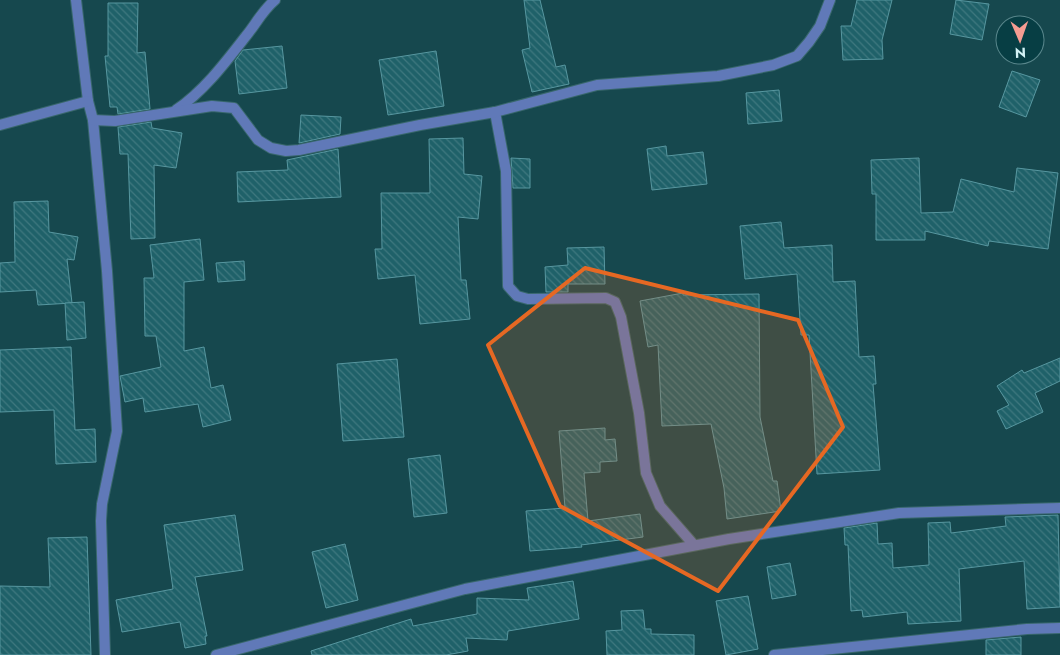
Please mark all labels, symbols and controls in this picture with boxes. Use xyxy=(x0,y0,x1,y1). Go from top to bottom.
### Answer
north arrow xyxy=(995,15,1045,65)
text: N xyxy=(1015,43,1026,63)

